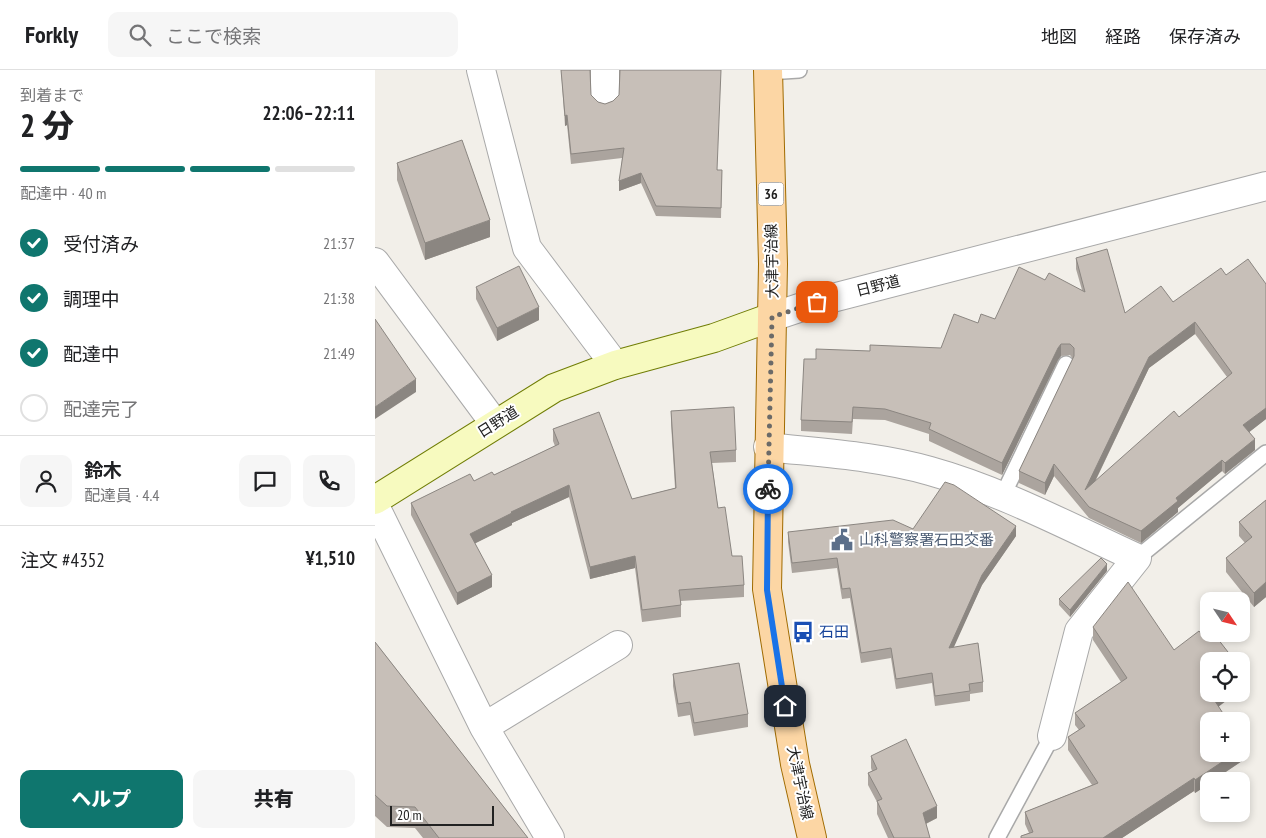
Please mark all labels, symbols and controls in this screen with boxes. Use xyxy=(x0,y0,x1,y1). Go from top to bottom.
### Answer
search box xyxy=(108,12,458,57)
text: Forkly xyxy=(25,19,78,50)
icon: search xyxy=(126,21,154,49)
text: ここで検索 xyxy=(166,24,261,48)
text: 地図 xyxy=(1041,25,1077,48)
text: 経路 xyxy=(1105,25,1141,48)
text: 保存済み xyxy=(1169,25,1241,48)
text: 到着まで xyxy=(20,85,84,105)
text: 22:06–22:11 xyxy=(262,101,355,125)
text: 2 分 xyxy=(20,104,74,146)
road number: 36 xyxy=(759,182,783,206)
text: 配達中 · 40 m xyxy=(20,183,106,203)
street label: 大津宇治線 xyxy=(761,223,782,299)
icon: check xyxy=(20,229,48,257)
text: 受付済み xyxy=(63,232,139,256)
text: 21:37 xyxy=(323,233,355,253)
street label: 日野道 xyxy=(854,271,902,300)
pin xyxy=(796,281,838,323)
icon: check xyxy=(20,284,48,312)
text: 調理中 xyxy=(63,287,120,311)
text: 21:38 xyxy=(323,288,355,308)
icon: bag xyxy=(803,288,831,316)
icon: check xyxy=(20,339,48,367)
text: 配達中 xyxy=(63,342,120,366)
text: 21:49 xyxy=(323,343,355,363)
text: 配達完了 xyxy=(63,397,139,421)
street label: 日野道 xyxy=(474,402,522,442)
button: person xyxy=(20,455,72,507)
button: chat xyxy=(239,455,291,507)
button: phone xyxy=(303,455,355,507)
text: 鈴木 xyxy=(84,458,122,482)
courier xyxy=(743,464,793,514)
icon: bike xyxy=(754,475,782,503)
text: 配達員 · 4.4 xyxy=(84,485,159,505)
public building icon: 山科警察署石田交番 xyxy=(829,527,855,553)
place label: 山科警察署石田交番 xyxy=(859,530,994,549)
text: ¥1,510 xyxy=(305,546,355,570)
text: 注文 #4352 xyxy=(20,548,105,572)
north arrow xyxy=(1200,592,1250,642)
map controls xyxy=(1200,592,1250,822)
bus stop icon: 石田 xyxy=(790,619,816,645)
place label: 石田 xyxy=(819,622,849,641)
button: locate xyxy=(1200,652,1250,702)
pin xyxy=(764,685,806,727)
icon: home xyxy=(771,692,799,720)
button: + xyxy=(1200,712,1250,762)
street label: 大津宇治線 xyxy=(783,744,818,822)
button: ヘルプ xyxy=(20,770,183,828)
button: 共有 xyxy=(193,770,355,828)
button: − xyxy=(1200,772,1250,822)
scale bar xyxy=(390,803,494,826)
text: 20 m xyxy=(397,806,422,824)

